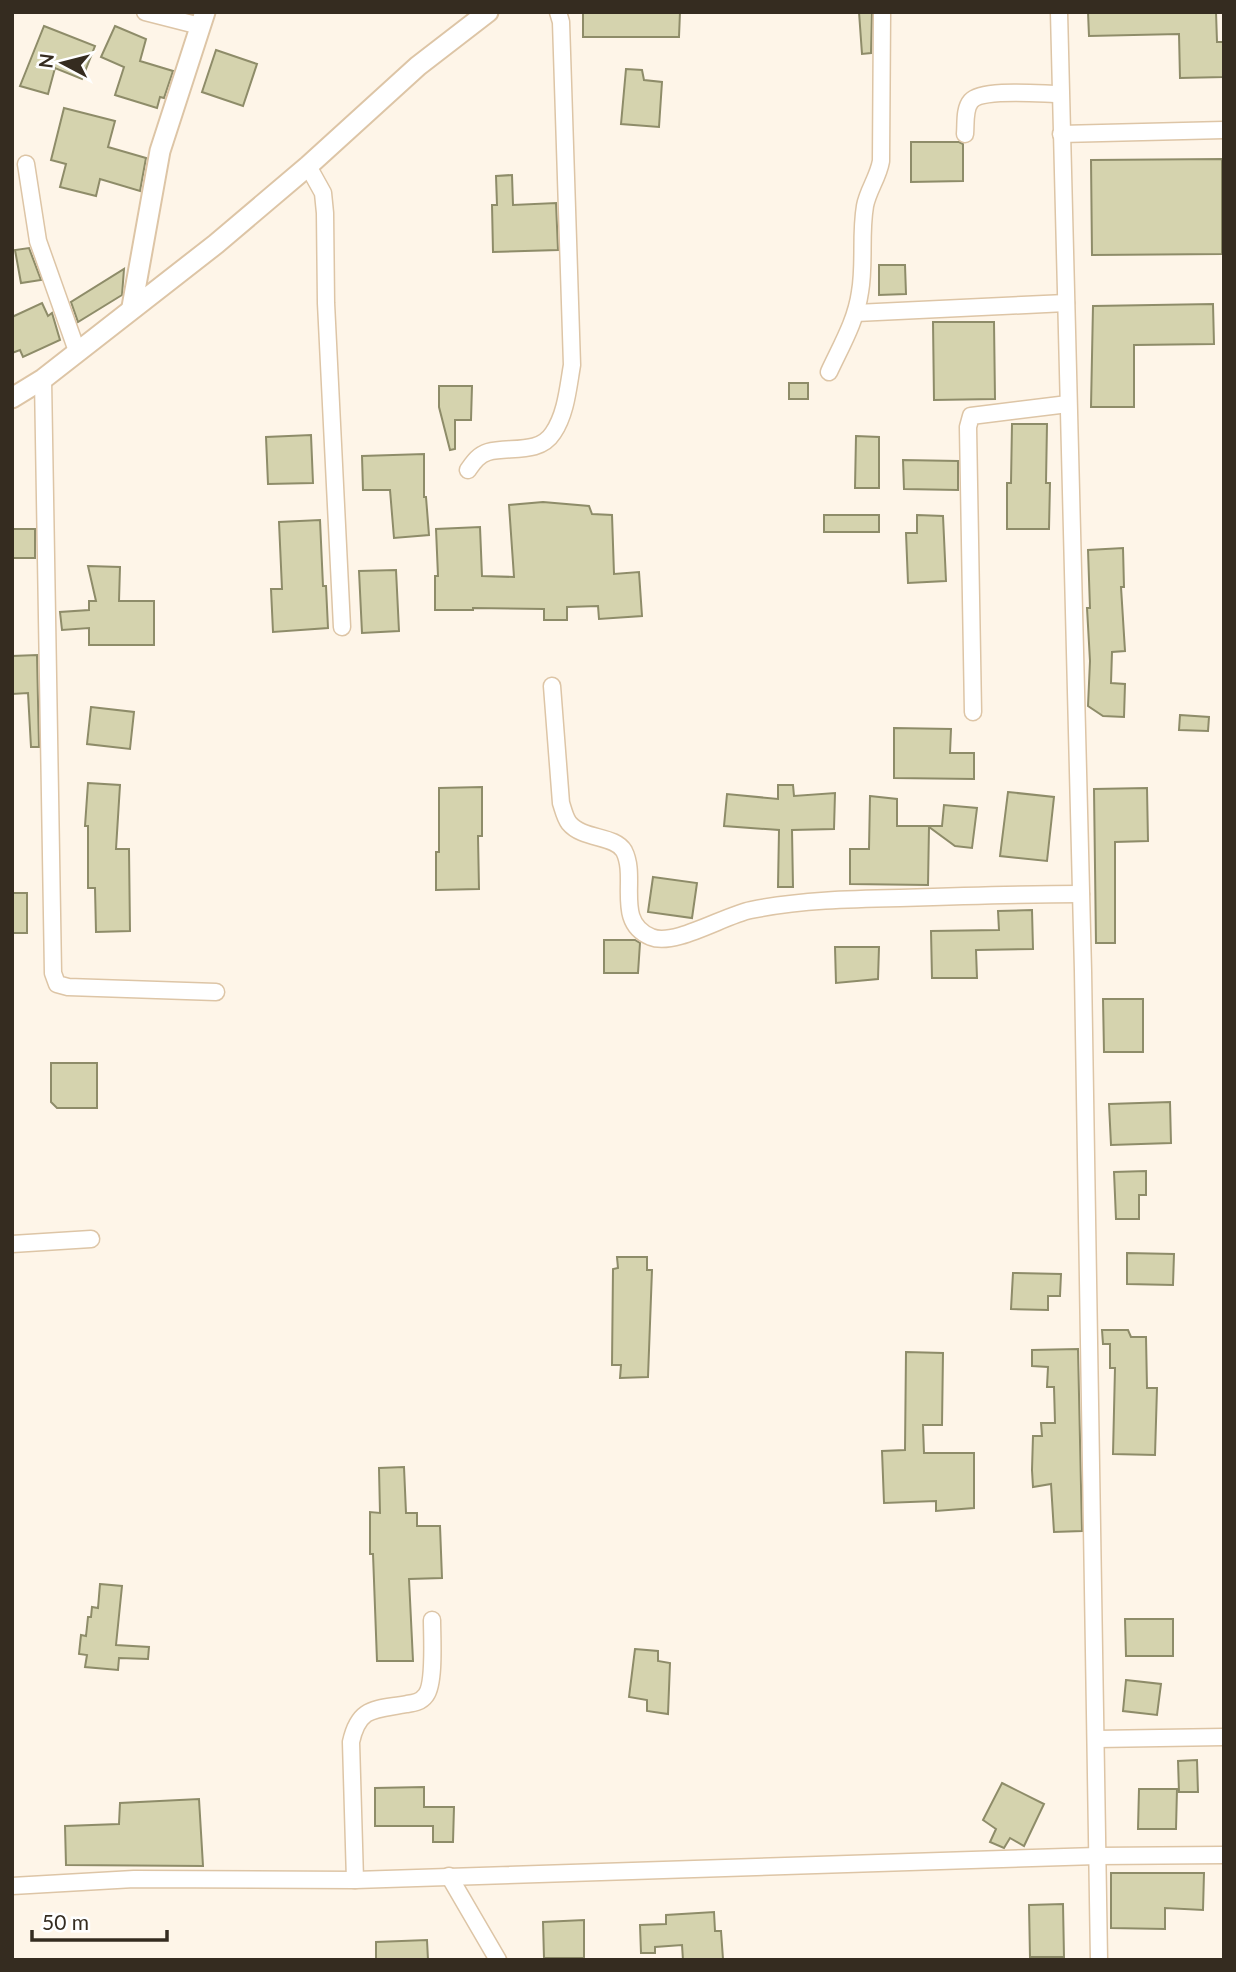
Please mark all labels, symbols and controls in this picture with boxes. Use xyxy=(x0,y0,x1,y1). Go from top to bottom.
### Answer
north arrow xyxy=(28,28,98,98)
text: N xyxy=(33,52,58,70)
scale bar xyxy=(32,1898,166,1942)
text: 50 m xyxy=(42,1909,89,1934)

